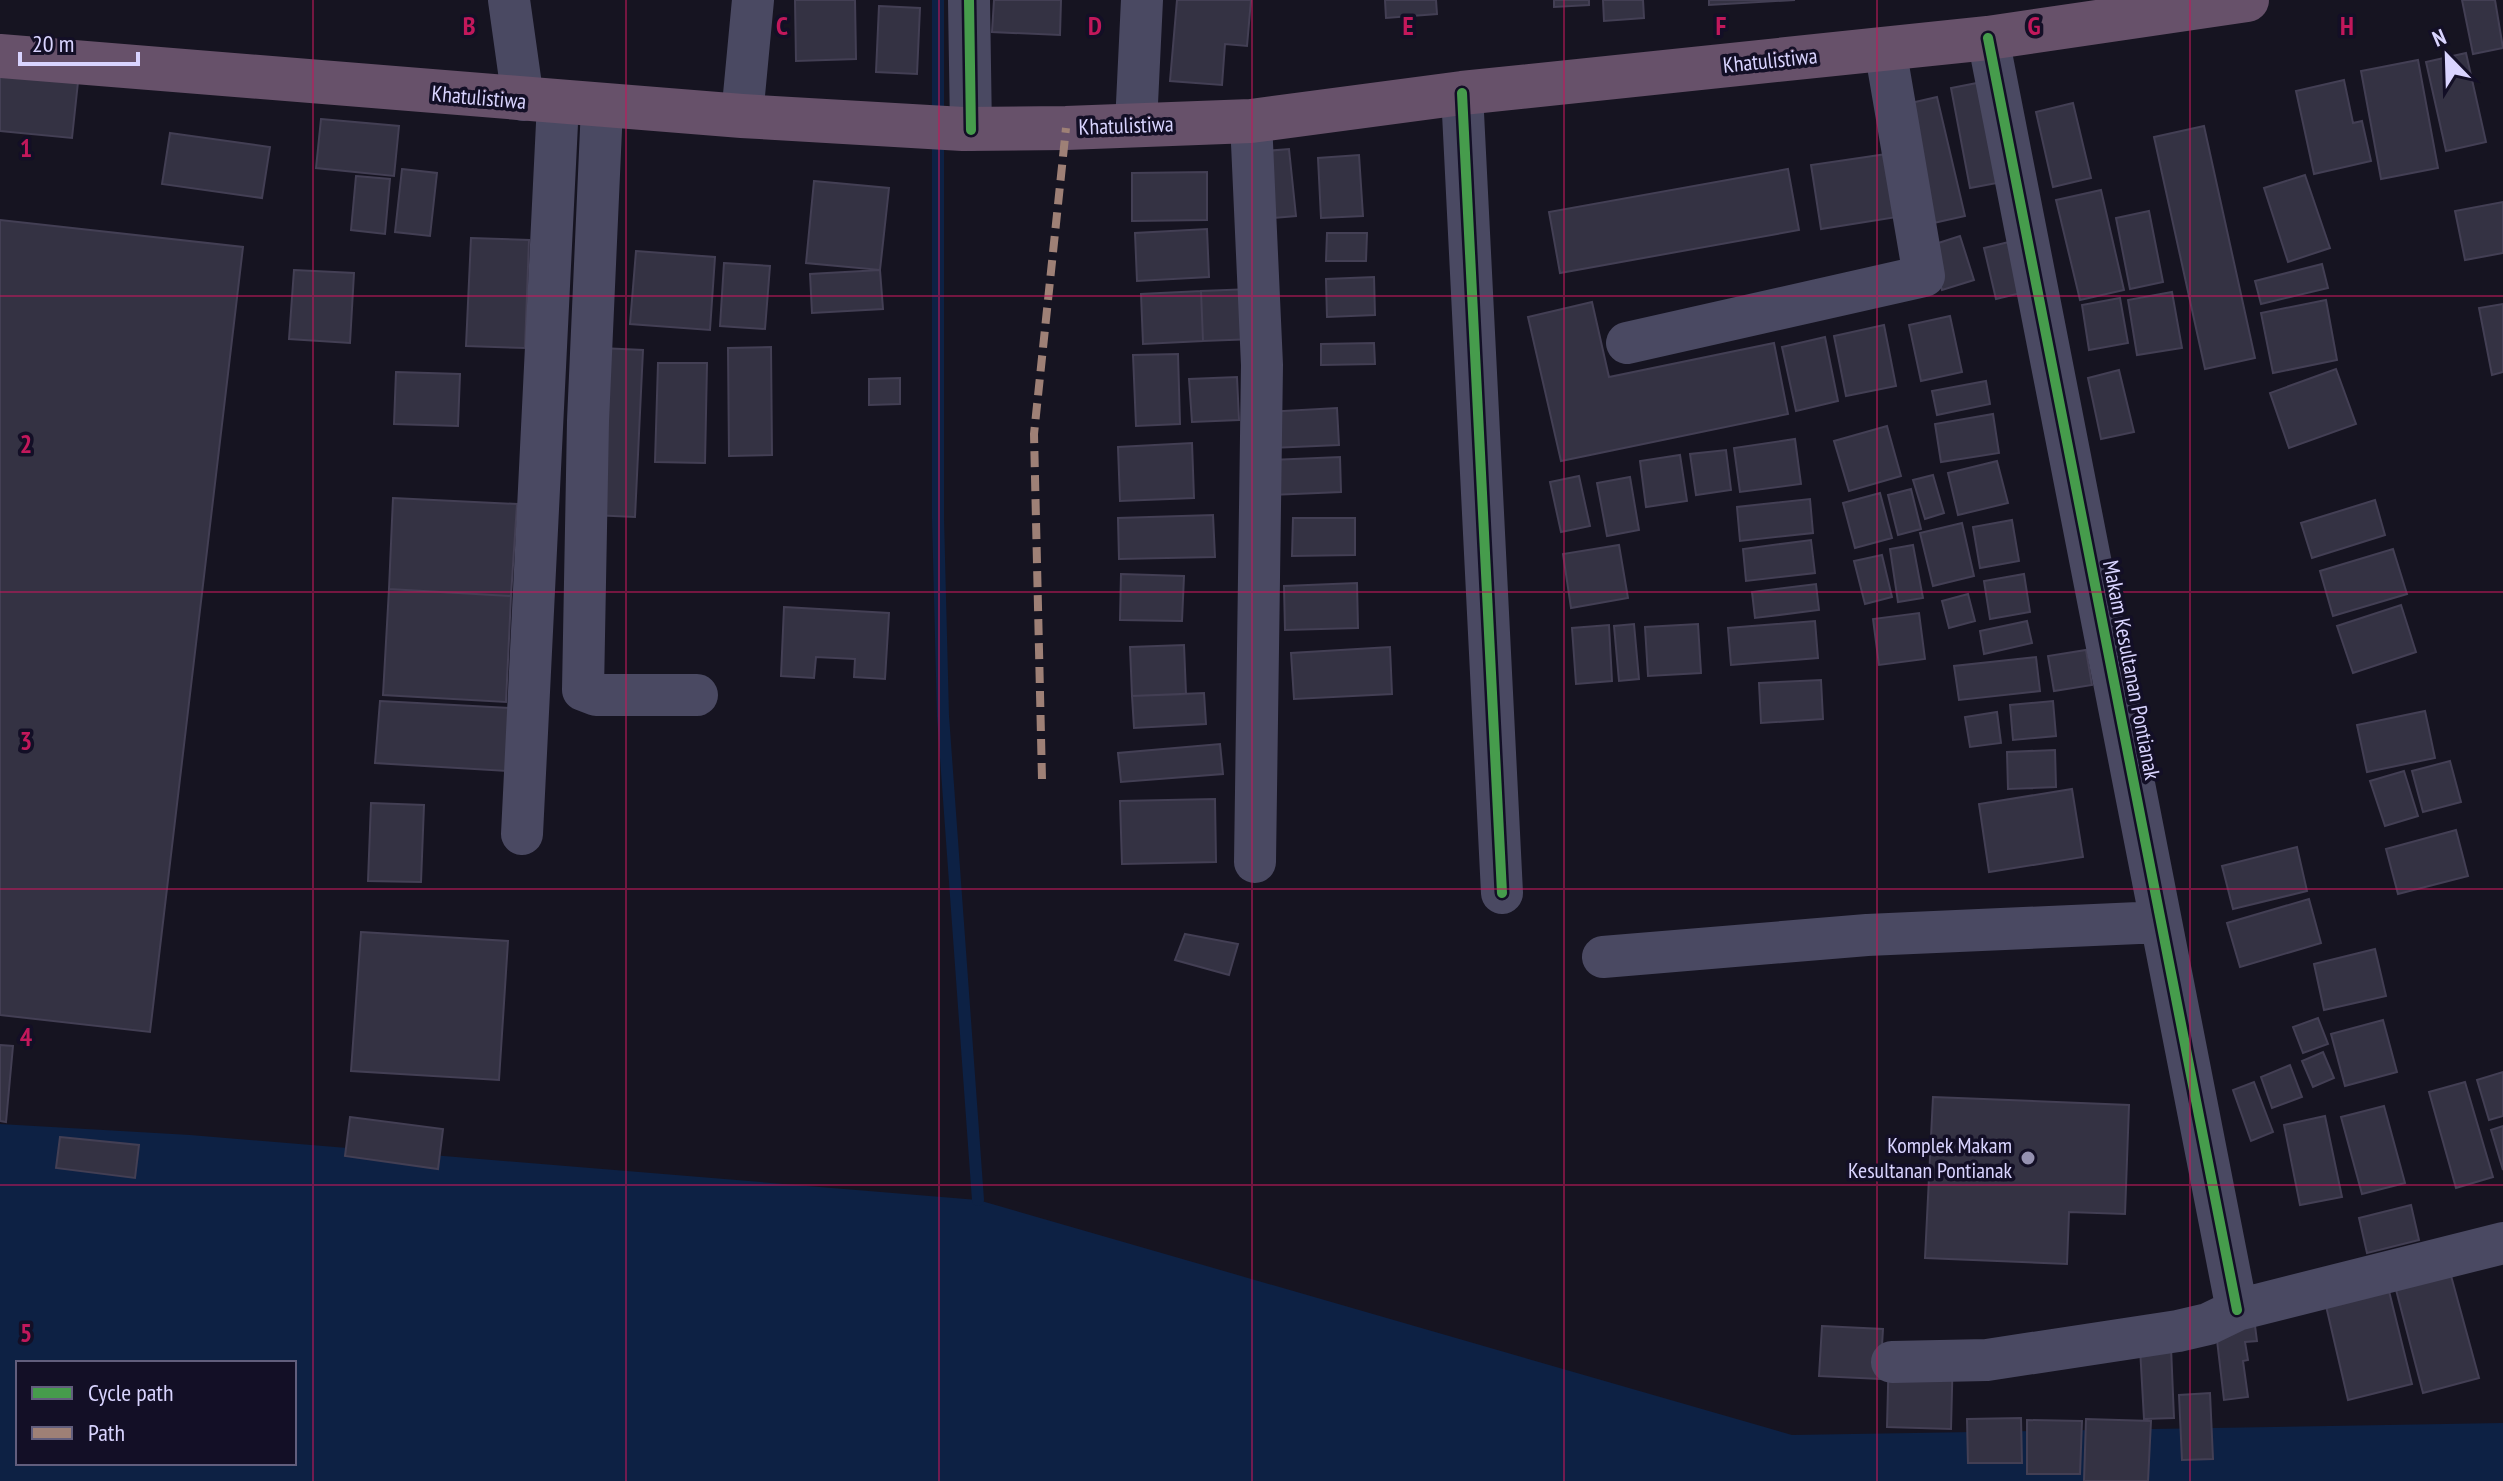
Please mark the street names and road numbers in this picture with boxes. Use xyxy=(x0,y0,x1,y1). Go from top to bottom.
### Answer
street label: Khatulistiwa xyxy=(1721,41,1819,79)
street label: Khatulistiwa xyxy=(431,79,527,115)
street label: Khatulistiwa xyxy=(1078,109,1174,141)
street label: Makam Kesultanan Pontianak xyxy=(2097,558,2167,783)

